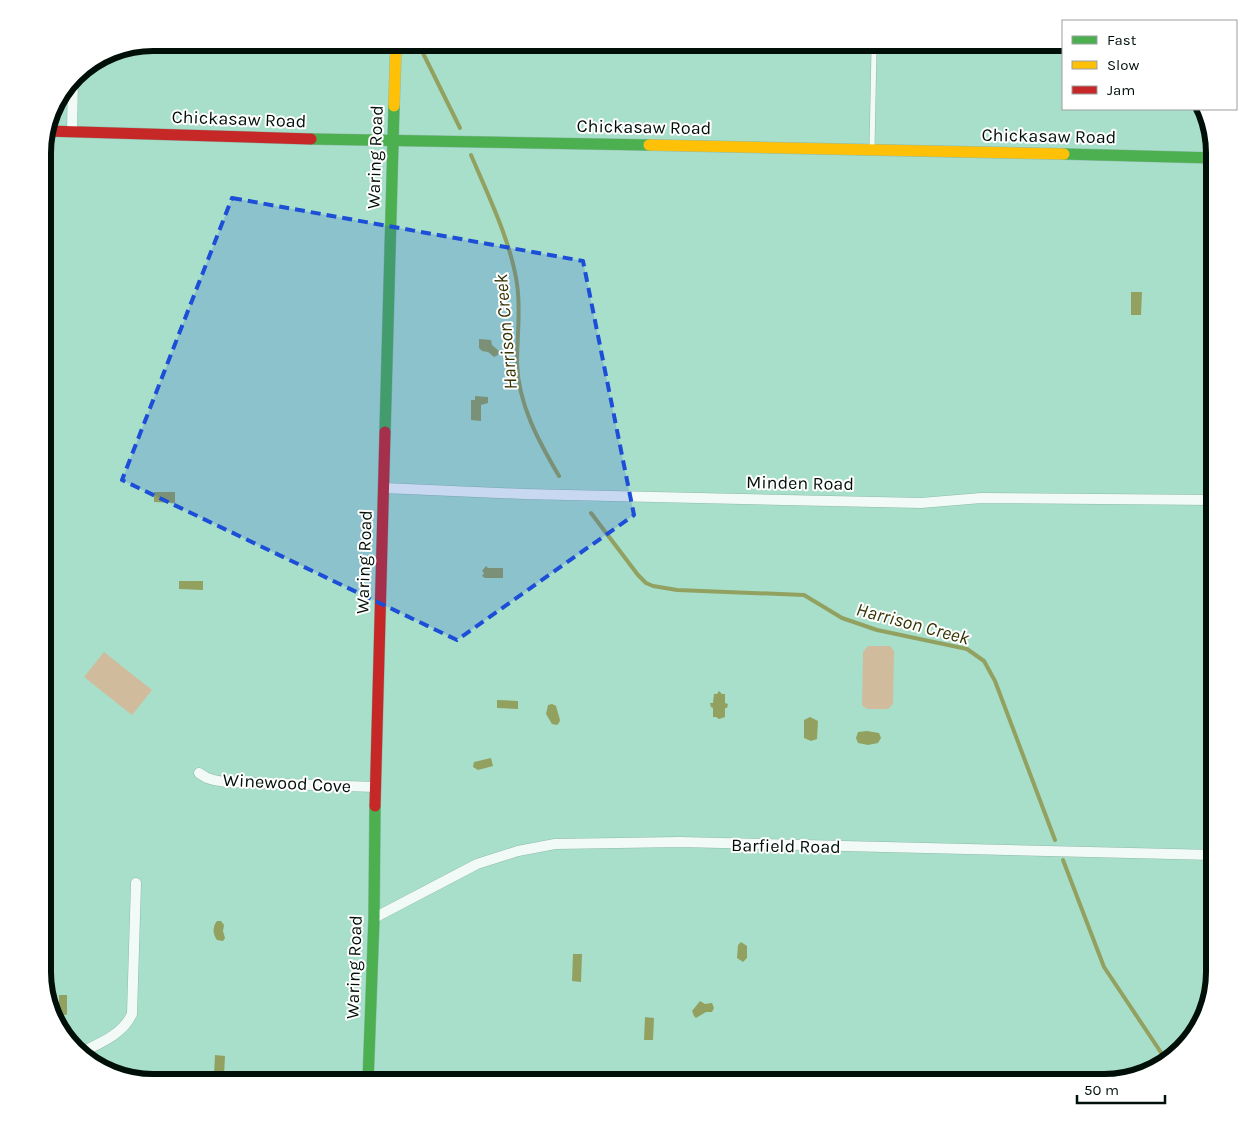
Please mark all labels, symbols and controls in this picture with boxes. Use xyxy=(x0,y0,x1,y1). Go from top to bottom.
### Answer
legend xyxy=(1062,20,1237,110)
text: Fast xyxy=(1107,31,1137,49)
text: Slow xyxy=(1107,56,1139,74)
text: Jam xyxy=(1107,81,1135,99)
street label: Waring Road xyxy=(362,105,388,209)
street label: Chickasaw Road xyxy=(171,106,307,132)
street label: Chickasaw Road xyxy=(576,115,712,139)
street label: Chickasaw Road xyxy=(981,124,1117,148)
water label: Harrison Creek xyxy=(490,273,522,391)
street label: Minden Road xyxy=(746,471,854,495)
street label: Waring Road xyxy=(351,510,377,614)
water label: Harrison Creek xyxy=(854,598,972,650)
street label: Winewood Cove xyxy=(222,769,352,797)
street label: Barfield Road xyxy=(731,834,841,858)
street label: Waring Road xyxy=(341,915,367,1019)
scale bar xyxy=(1077,1072,1164,1104)
text: 50 m xyxy=(1084,1081,1119,1099)

